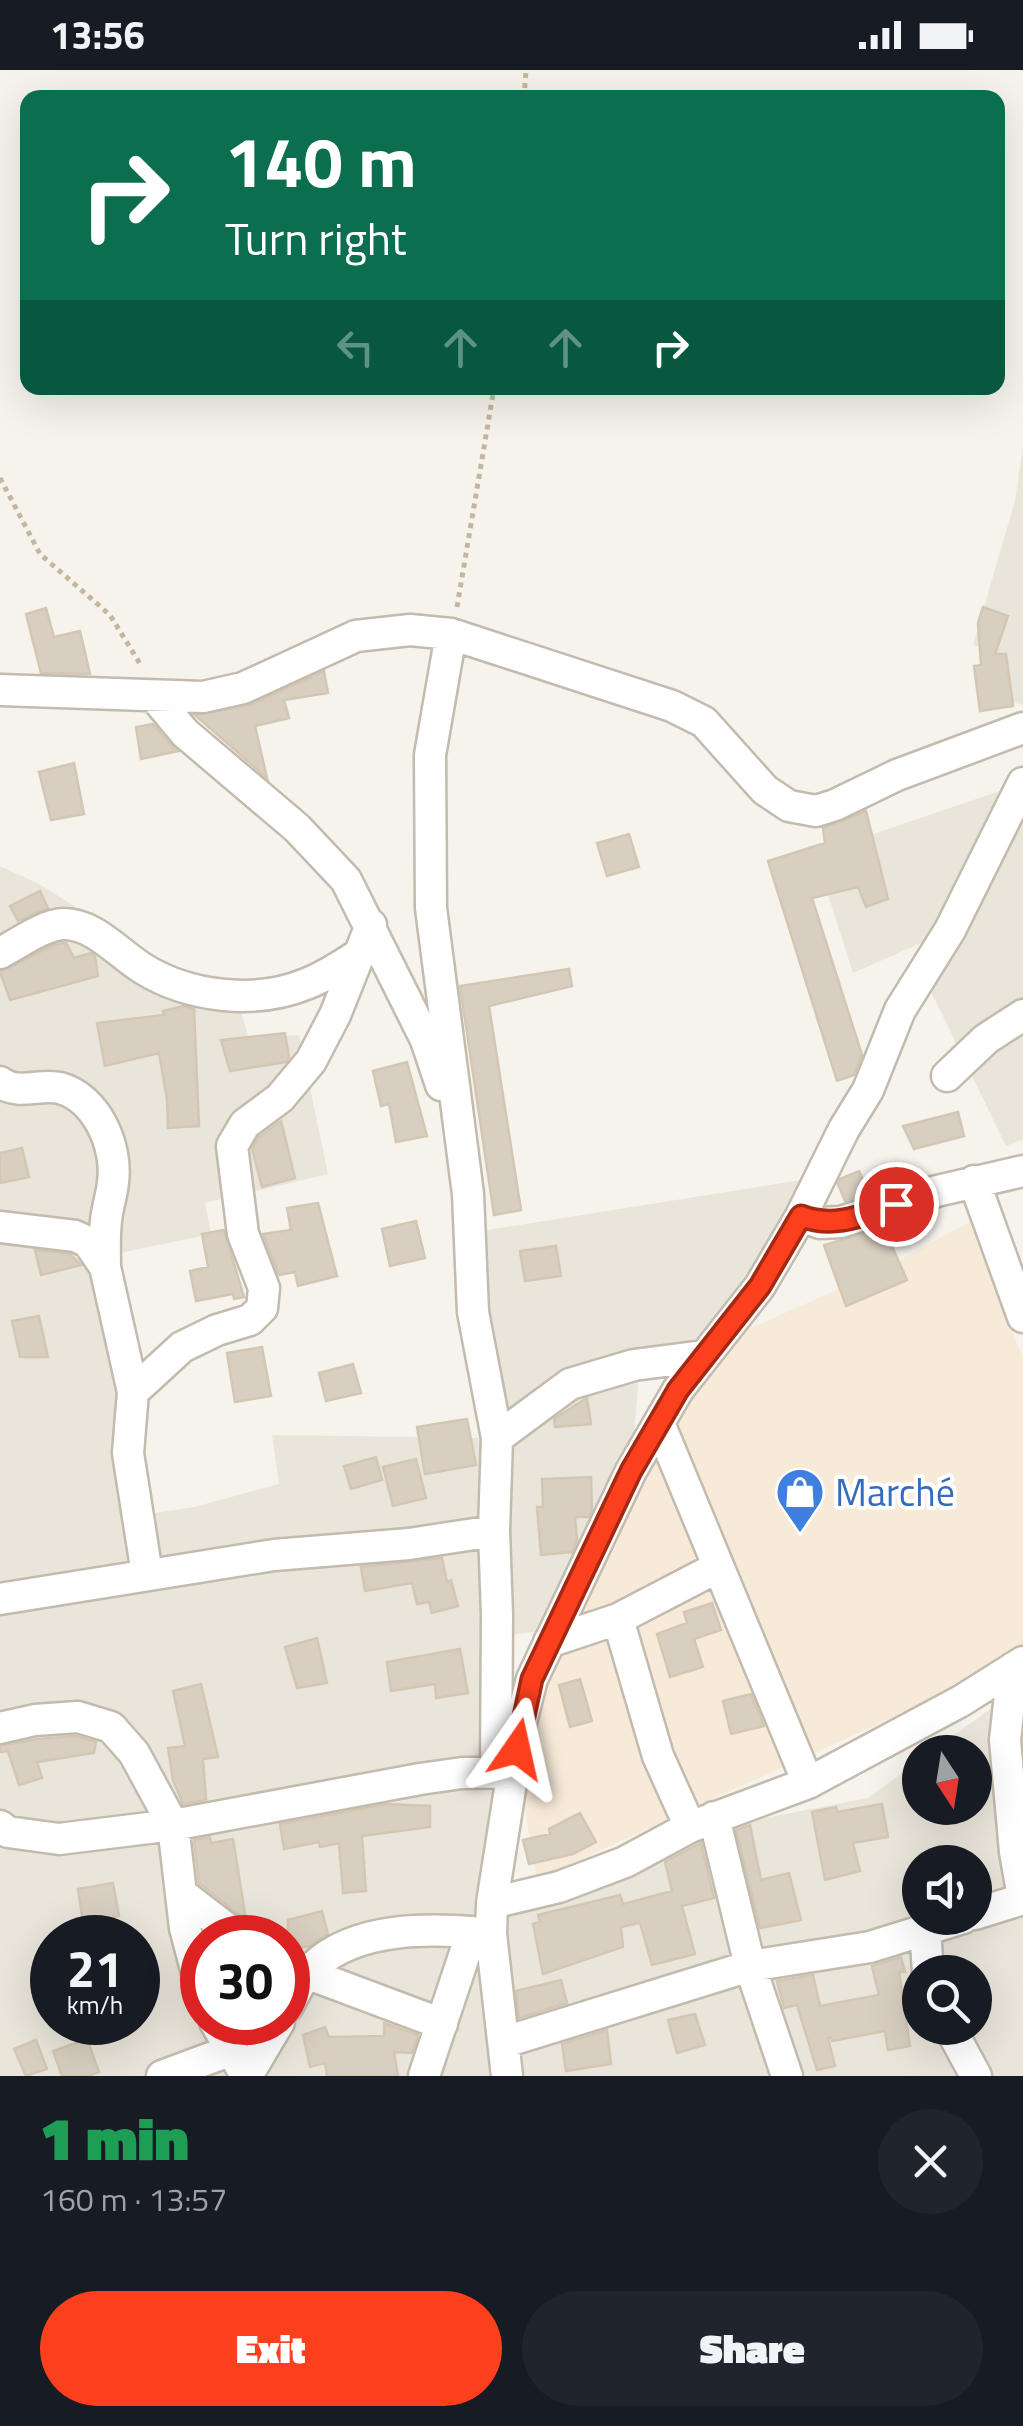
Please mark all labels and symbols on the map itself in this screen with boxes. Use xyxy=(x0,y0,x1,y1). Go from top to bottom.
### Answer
pin xyxy=(854,1162,939,1247)
place label: Marché xyxy=(835,1463,955,1521)
shop icon: Marché xyxy=(774,1466,826,1534)
position arrow xyxy=(465,1697,569,1801)
north arrow xyxy=(902,1735,992,1825)
speed limit sign: 30 xyxy=(180,1915,310,2045)

